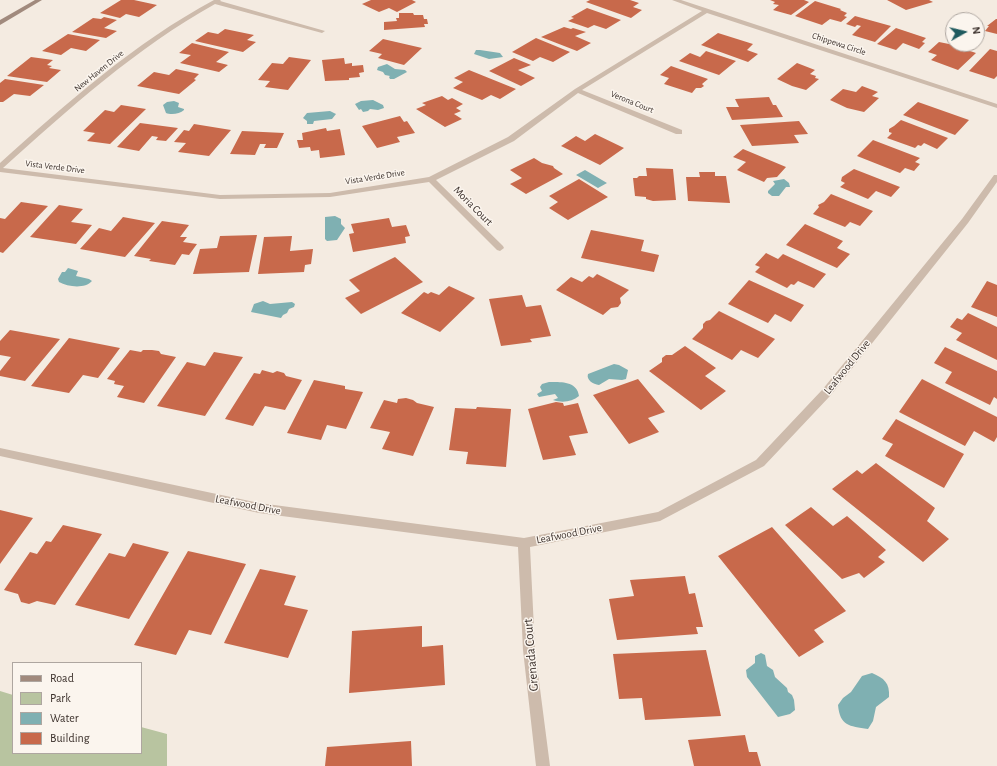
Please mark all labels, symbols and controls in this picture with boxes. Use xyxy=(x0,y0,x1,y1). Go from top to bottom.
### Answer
north arrow xyxy=(945,12,985,52)
text: N xyxy=(970,26,982,35)
street label: Chippewa Circle xyxy=(811,30,867,58)
street label: New Haven Drive xyxy=(72,48,126,94)
street label: Verona Court xyxy=(609,88,655,116)
street label: Vista Verde Drive xyxy=(25,158,85,176)
street label: Vista Verde Drive xyxy=(345,167,405,187)
street label: Moria Court xyxy=(451,184,495,228)
street label: Leafwood Drive xyxy=(821,337,873,397)
street label: Leafwood Drive xyxy=(214,492,282,518)
street label: Leafwood Drive xyxy=(535,521,603,547)
street label: Grenada Court xyxy=(520,618,542,692)
legend xyxy=(12,662,142,754)
text: Road xyxy=(50,672,74,684)
text: Park xyxy=(50,692,71,704)
text: Water xyxy=(50,712,79,724)
text: Building xyxy=(50,732,90,744)

